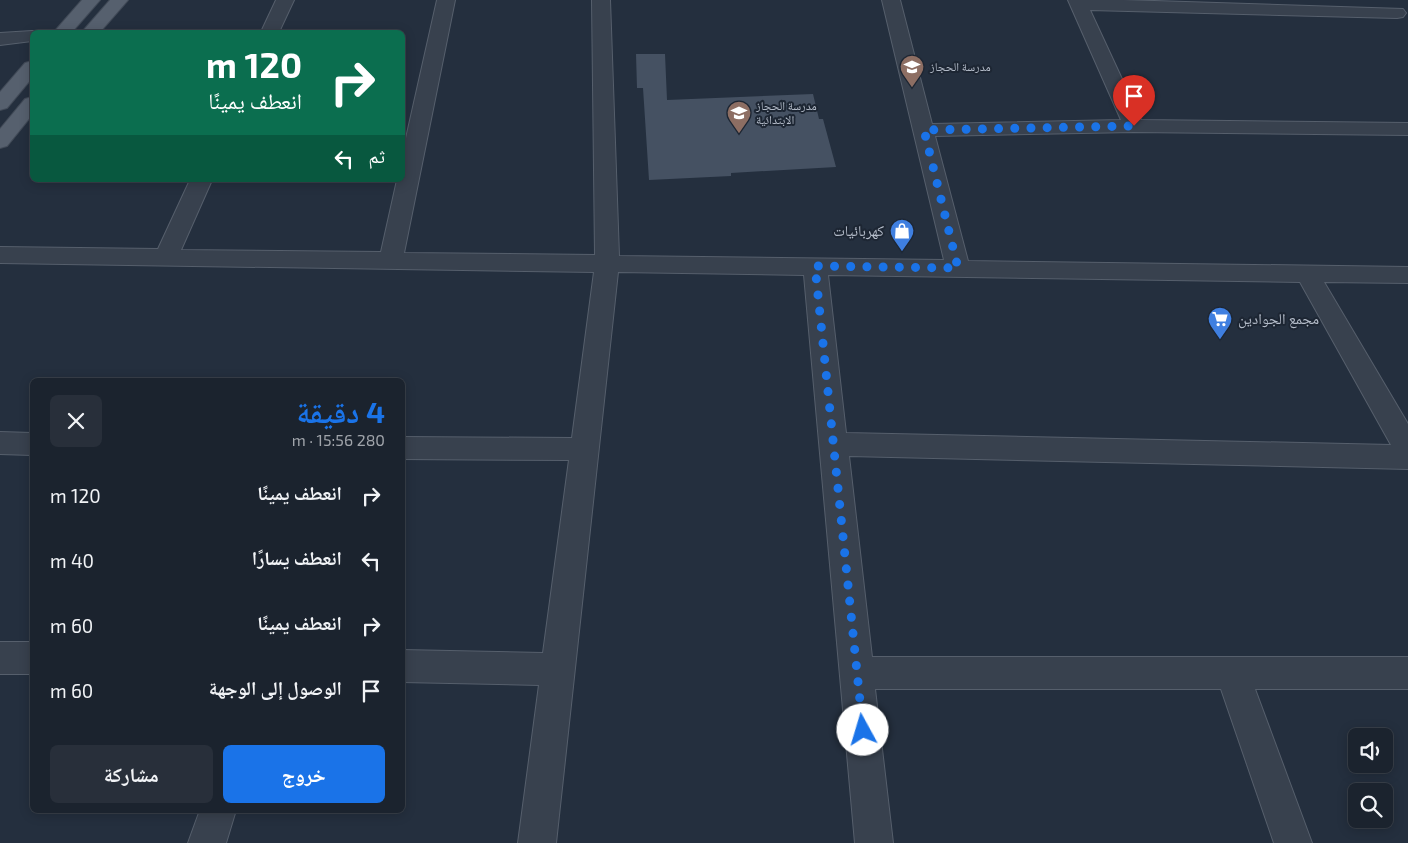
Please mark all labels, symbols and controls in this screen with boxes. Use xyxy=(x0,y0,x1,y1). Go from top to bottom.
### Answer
text: 120 m xyxy=(206,43,302,85)
icon: right xyxy=(320,50,385,115)
school or university icon: مدرسة الحجاز xyxy=(899,54,925,88)
place label: مدرسة الحجاز xyxy=(929,59,991,74)
pin xyxy=(1113,75,1155,126)
icon: arrive xyxy=(1120,82,1148,110)
text: انعطف يمينًا xyxy=(208,87,302,113)
place label: مدرسة الحجاز الابتدائية xyxy=(755,98,817,127)
school or university icon: مدرسة الحجاز الابتدائية xyxy=(726,100,752,134)
text: ثم xyxy=(368,144,385,167)
icon: left xyxy=(330,145,358,173)
shop icon: كهربائيات xyxy=(889,218,915,252)
place label: كهربائيات xyxy=(833,221,884,240)
supermarket icon: مجمع الجوادين xyxy=(1207,306,1233,340)
place label: مجمع الجوادين xyxy=(1238,309,1319,329)
text: 4 دقيقة xyxy=(296,393,385,429)
button: close xyxy=(50,395,102,447)
text: 280 m · 15:56 xyxy=(292,430,385,449)
text: انعطف يمينًا xyxy=(257,481,342,504)
icon: right xyxy=(357,482,385,510)
text: 120 m xyxy=(50,484,101,507)
text: انعطف يسارًا xyxy=(252,546,342,569)
icon: left xyxy=(357,547,385,575)
text: 40 m xyxy=(50,549,94,572)
text: انعطف يمينًا xyxy=(257,611,342,634)
icon: right xyxy=(357,612,385,640)
text: 60 m xyxy=(50,614,93,637)
text: الوصول إلى الوجهة xyxy=(209,676,342,699)
icon: arrive xyxy=(357,677,385,705)
text: 60 m xyxy=(50,679,93,702)
position arrow xyxy=(836,703,888,755)
map controls xyxy=(1348,728,1393,828)
button: sound xyxy=(1348,728,1393,773)
button: مشاركة xyxy=(50,745,213,803)
button: خروج xyxy=(223,745,385,803)
button: search xyxy=(1348,783,1393,828)

